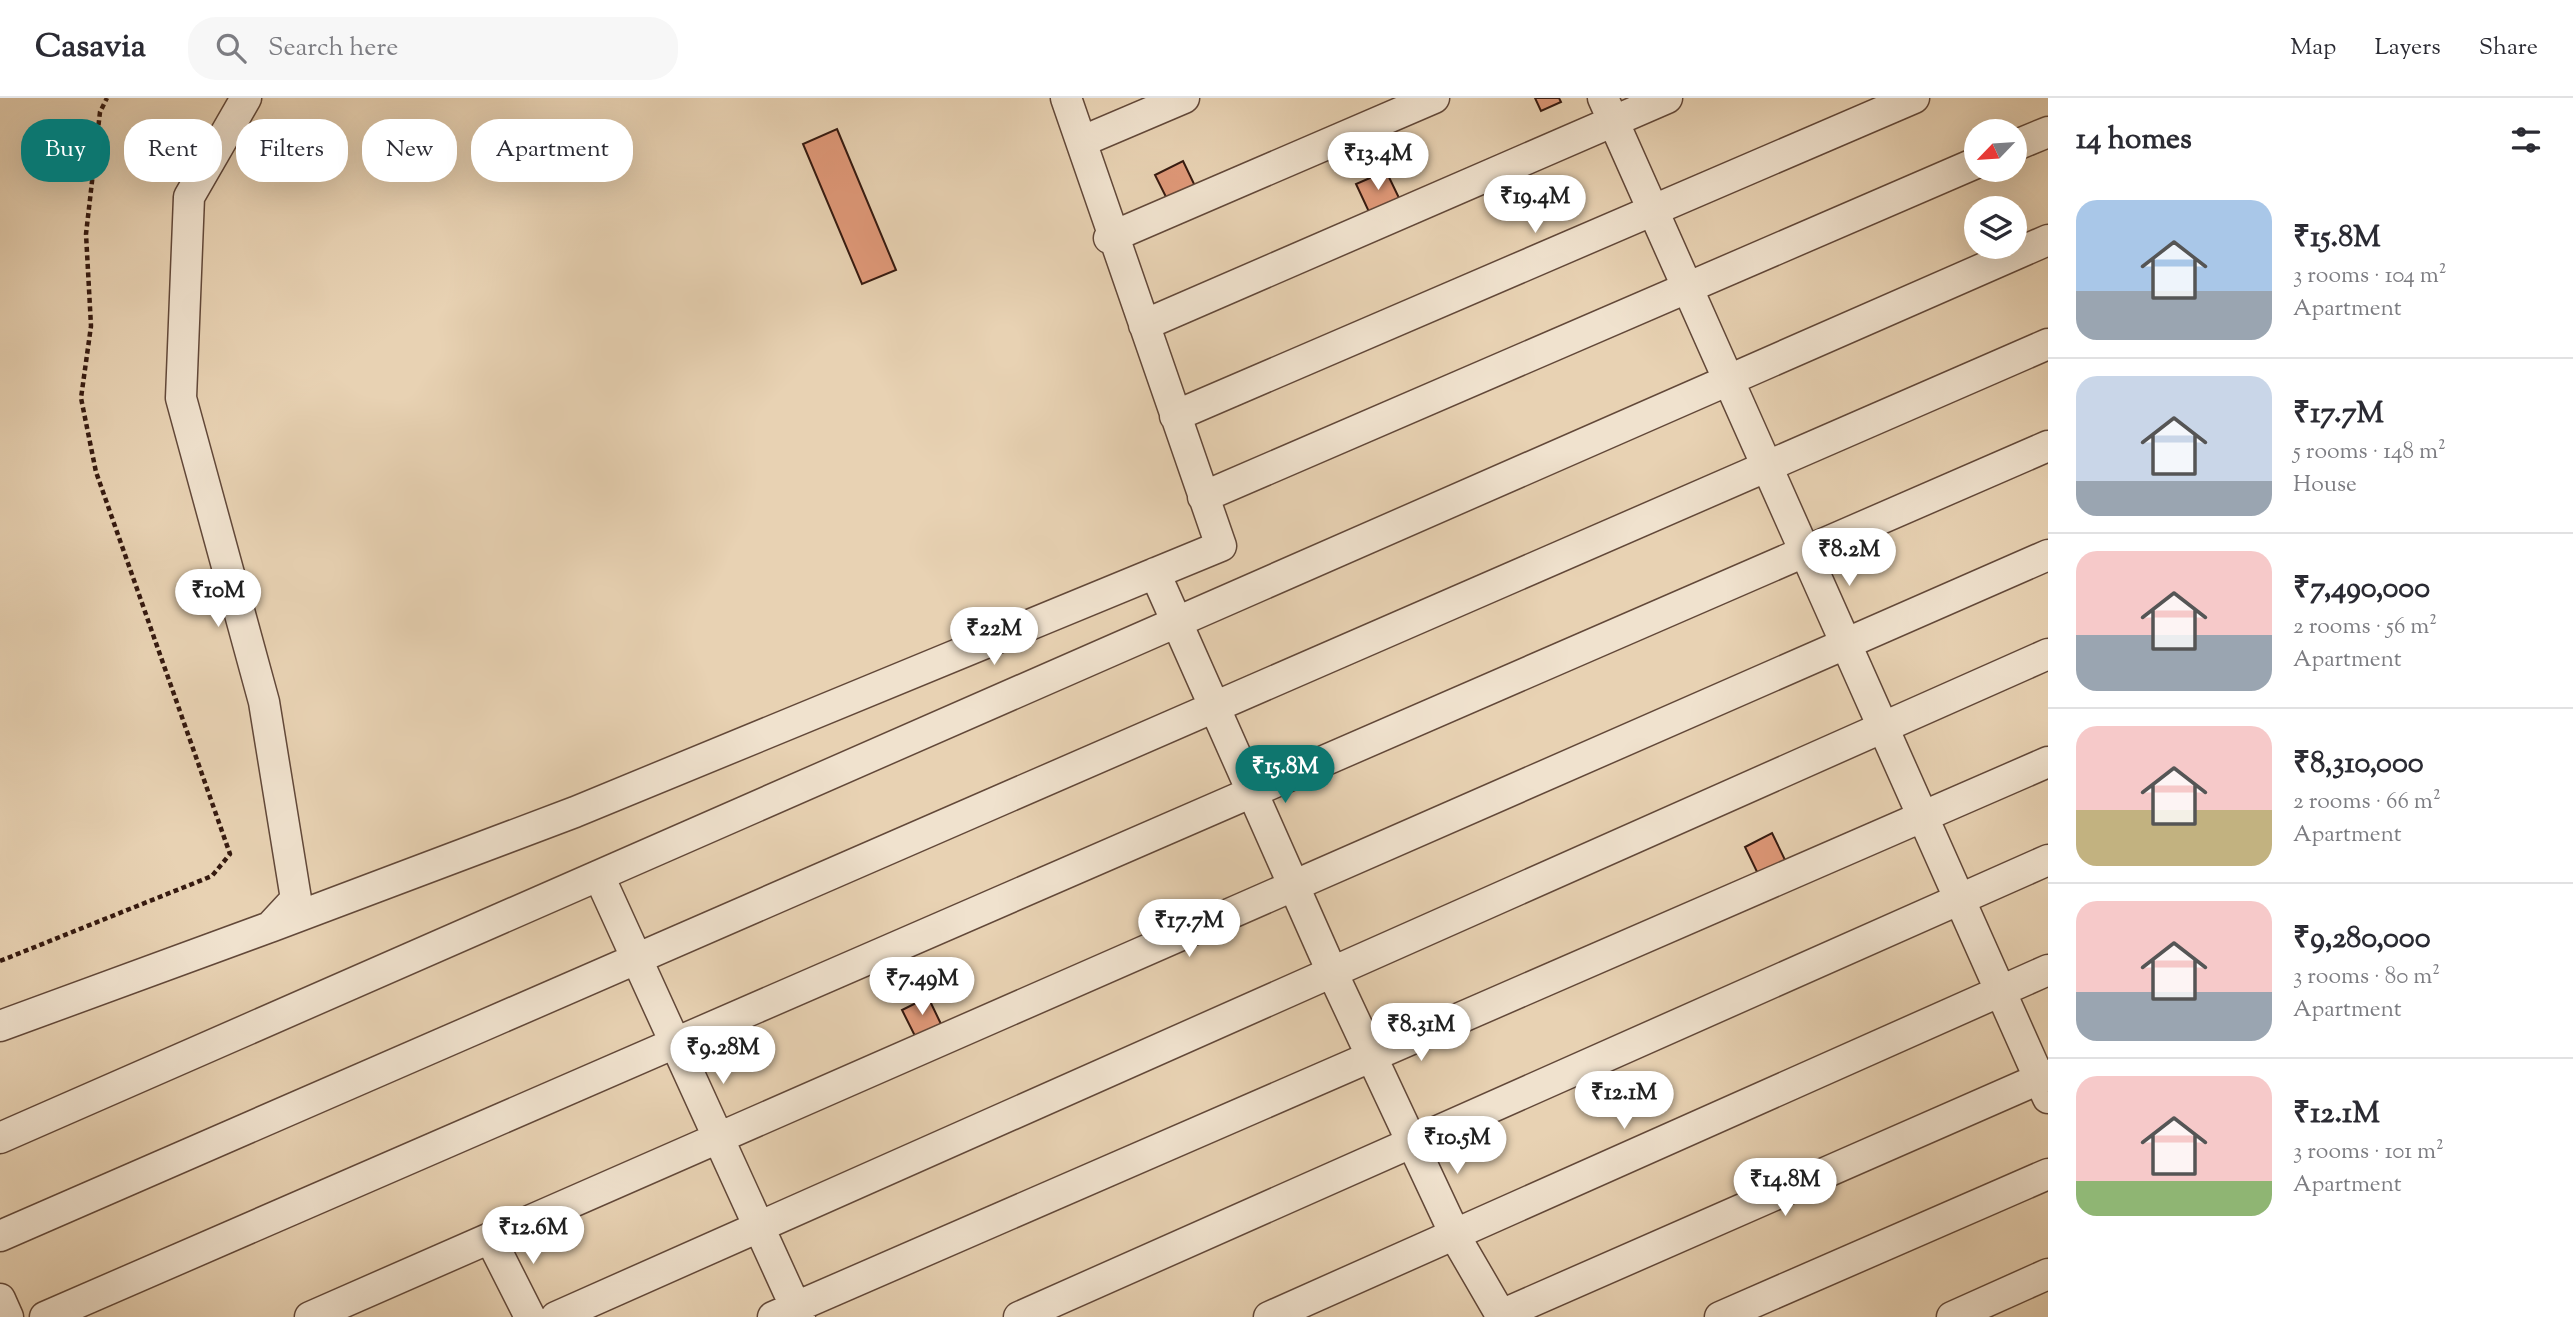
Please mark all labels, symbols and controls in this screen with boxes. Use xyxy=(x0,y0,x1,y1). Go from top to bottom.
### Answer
search box xyxy=(188,17,678,80)
text: Casavia xyxy=(35,24,146,72)
icon: search xyxy=(212,29,250,67)
text: Search here xyxy=(268,30,398,67)
text: Map xyxy=(2290,31,2336,65)
text: Layers xyxy=(2374,31,2441,65)
text: Share xyxy=(2479,31,2538,65)
chip: Buy xyxy=(21,119,110,182)
chip: Rent xyxy=(124,119,222,182)
chip: Filters xyxy=(236,119,348,182)
chip: New xyxy=(362,119,457,182)
chip: Apartment xyxy=(471,119,633,182)
north arrow xyxy=(1964,119,2026,182)
map controls xyxy=(1964,119,2027,259)
text: 14 homes xyxy=(2076,119,2192,162)
icon: filters xyxy=(2507,121,2545,159)
pin: ₹13.4M xyxy=(1321,132,1435,192)
text: ₹13.4M xyxy=(1344,138,1412,171)
pin: ₹19.4M xyxy=(1478,176,1592,235)
text: ₹19.4M xyxy=(1500,181,1570,214)
button: layers xyxy=(1964,196,2027,259)
text: ₹15.8M xyxy=(2293,217,2380,260)
icon: home xyxy=(2132,228,2216,312)
text: 3 rooms · 104 m² xyxy=(2293,260,2447,293)
text: Apartment xyxy=(2293,293,2402,326)
text: ₹17.7M xyxy=(2293,393,2384,436)
icon: home xyxy=(2132,404,2216,488)
text: 5 rooms · 148 m² xyxy=(2293,436,2446,469)
text: House xyxy=(2293,469,2357,502)
pin: ₹8.2M xyxy=(1800,528,1898,588)
text: ₹8.2M xyxy=(1818,534,1880,567)
text: ₹7,490,000 xyxy=(2293,568,2430,611)
pin: ₹10M xyxy=(177,570,259,629)
text: ₹10M xyxy=(191,575,245,608)
icon: home xyxy=(2132,579,2216,663)
pin: ₹22M xyxy=(953,608,1035,667)
text: 2 rooms · 56 m² xyxy=(2293,611,2437,644)
text: ₹22M xyxy=(966,613,1022,646)
text: Apartment xyxy=(2293,644,2402,677)
text: ₹8,310,000 xyxy=(2293,743,2424,786)
pin: ₹15.8M xyxy=(1228,746,1342,805)
text: ₹15.8M xyxy=(1251,751,1319,784)
icon: home xyxy=(2132,754,2216,838)
text: 2 rooms · 66 m² xyxy=(2293,786,2441,819)
text: Apartment xyxy=(2293,819,2402,852)
pin: ₹17.7M xyxy=(1132,900,1246,959)
text: ₹17.7M xyxy=(1154,905,1224,938)
text: ₹9,280,000 xyxy=(2293,918,2431,961)
icon: home xyxy=(2132,929,2216,1013)
pin: ₹7.49M xyxy=(865,958,979,1017)
text: 3 rooms · 80 m² xyxy=(2293,961,2440,994)
text: ₹7.49M xyxy=(885,963,959,996)
text: Apartment xyxy=(2293,994,2402,1027)
pin: ₹8.31M xyxy=(1364,1004,1478,1063)
text: ₹8.31M xyxy=(1387,1009,1455,1042)
pin: ₹9.28M xyxy=(666,1026,780,1086)
text: ₹9.28M xyxy=(686,1032,760,1065)
pin: ₹12.1M xyxy=(1567,1072,1681,1131)
text: ₹12.1M xyxy=(1591,1077,1657,1110)
text: ₹12.1M xyxy=(2293,1093,2380,1136)
icon: home xyxy=(2132,1104,2216,1188)
pin: ₹10.5M xyxy=(1400,1116,1514,1176)
text: ₹10.5M xyxy=(1423,1122,1491,1155)
text: 3 rooms · 101 m² xyxy=(2293,1136,2444,1169)
pin: ₹14.8M xyxy=(1728,1158,1842,1218)
text: ₹14.8M xyxy=(1750,1164,1820,1197)
text: Apartment xyxy=(2293,1169,2402,1202)
pin: ₹12.6M xyxy=(476,1206,590,1266)
text: ₹12.6M xyxy=(498,1212,568,1245)

